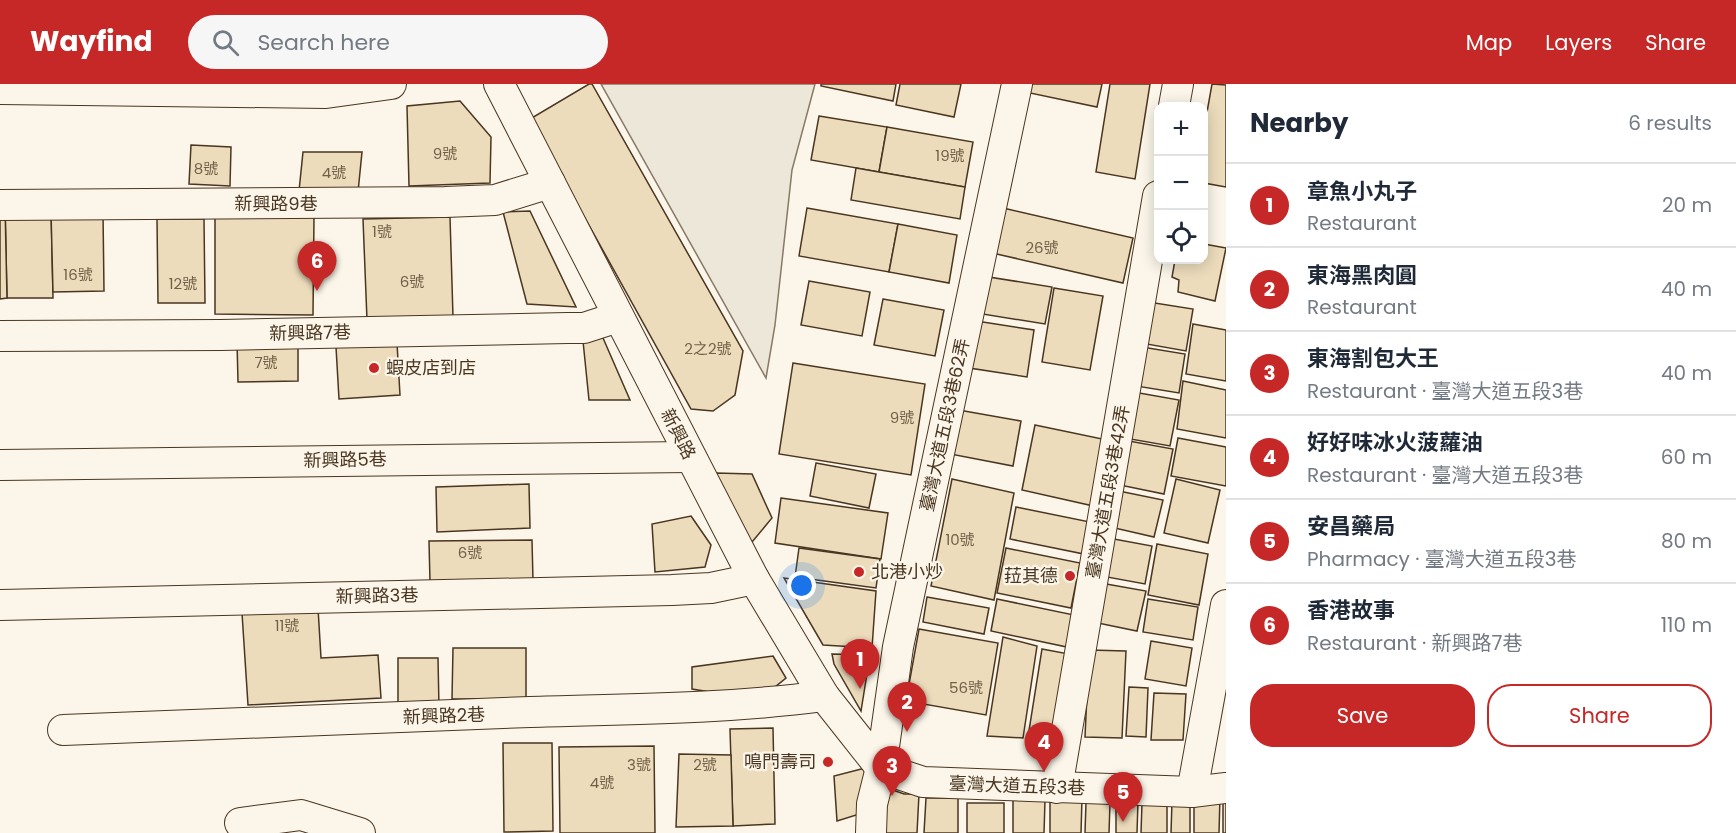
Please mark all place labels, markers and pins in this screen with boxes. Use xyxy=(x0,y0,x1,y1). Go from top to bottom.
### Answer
pin: 6 xyxy=(298,242,336,291)
place label: 蝦皮店到店 xyxy=(386,355,476,380)
marker: 蝦皮店到店 xyxy=(367,361,381,375)
place label: 北港小炒 xyxy=(871,559,943,584)
place label: 菈其德 xyxy=(1004,563,1058,588)
marker: 北港小炒 xyxy=(852,565,866,579)
marker: 菈其德 xyxy=(1063,569,1077,583)
pin: 1 xyxy=(840,640,880,689)
pin: 2 xyxy=(888,682,926,732)
pin: 4 xyxy=(1024,722,1064,772)
pin: 3 xyxy=(872,746,912,796)
place label: 鳴門壽司 xyxy=(744,749,816,774)
marker: 鳴門壽司 xyxy=(821,755,835,769)
pin: 5 xyxy=(1104,772,1142,822)

